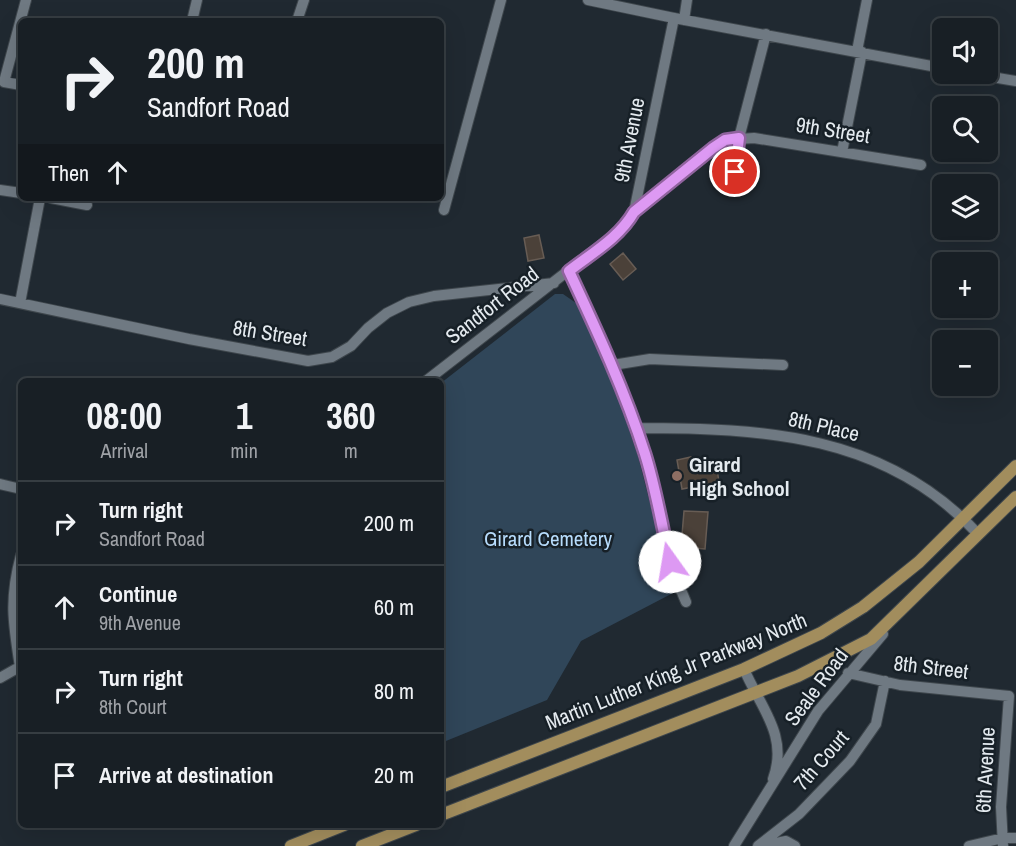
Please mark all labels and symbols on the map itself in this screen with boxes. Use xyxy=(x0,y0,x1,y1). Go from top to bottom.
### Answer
street label: 9th Avenue xyxy=(607,95,651,185)
street label: 9th Street xyxy=(794,110,872,150)
pin xyxy=(709,146,760,197)
street label: Sandfort Road xyxy=(439,259,545,351)
street label: 8th Street xyxy=(231,313,309,353)
street label: 8th Place xyxy=(786,404,862,448)
place label: Girard High School xyxy=(689,450,789,503)
marker: Girard High School xyxy=(670,469,684,483)
park label: Girard Cemetery xyxy=(484,524,612,553)
position arrow xyxy=(638,530,702,594)
street label: Martin Luther King Jr Parkway North xyxy=(541,605,811,737)
street label: Seale Road xyxy=(777,642,855,732)
street label: 8th Street xyxy=(892,648,970,686)
street label: 7th Court xyxy=(787,724,855,796)
street label: 6th Avenue xyxy=(968,726,1002,814)

